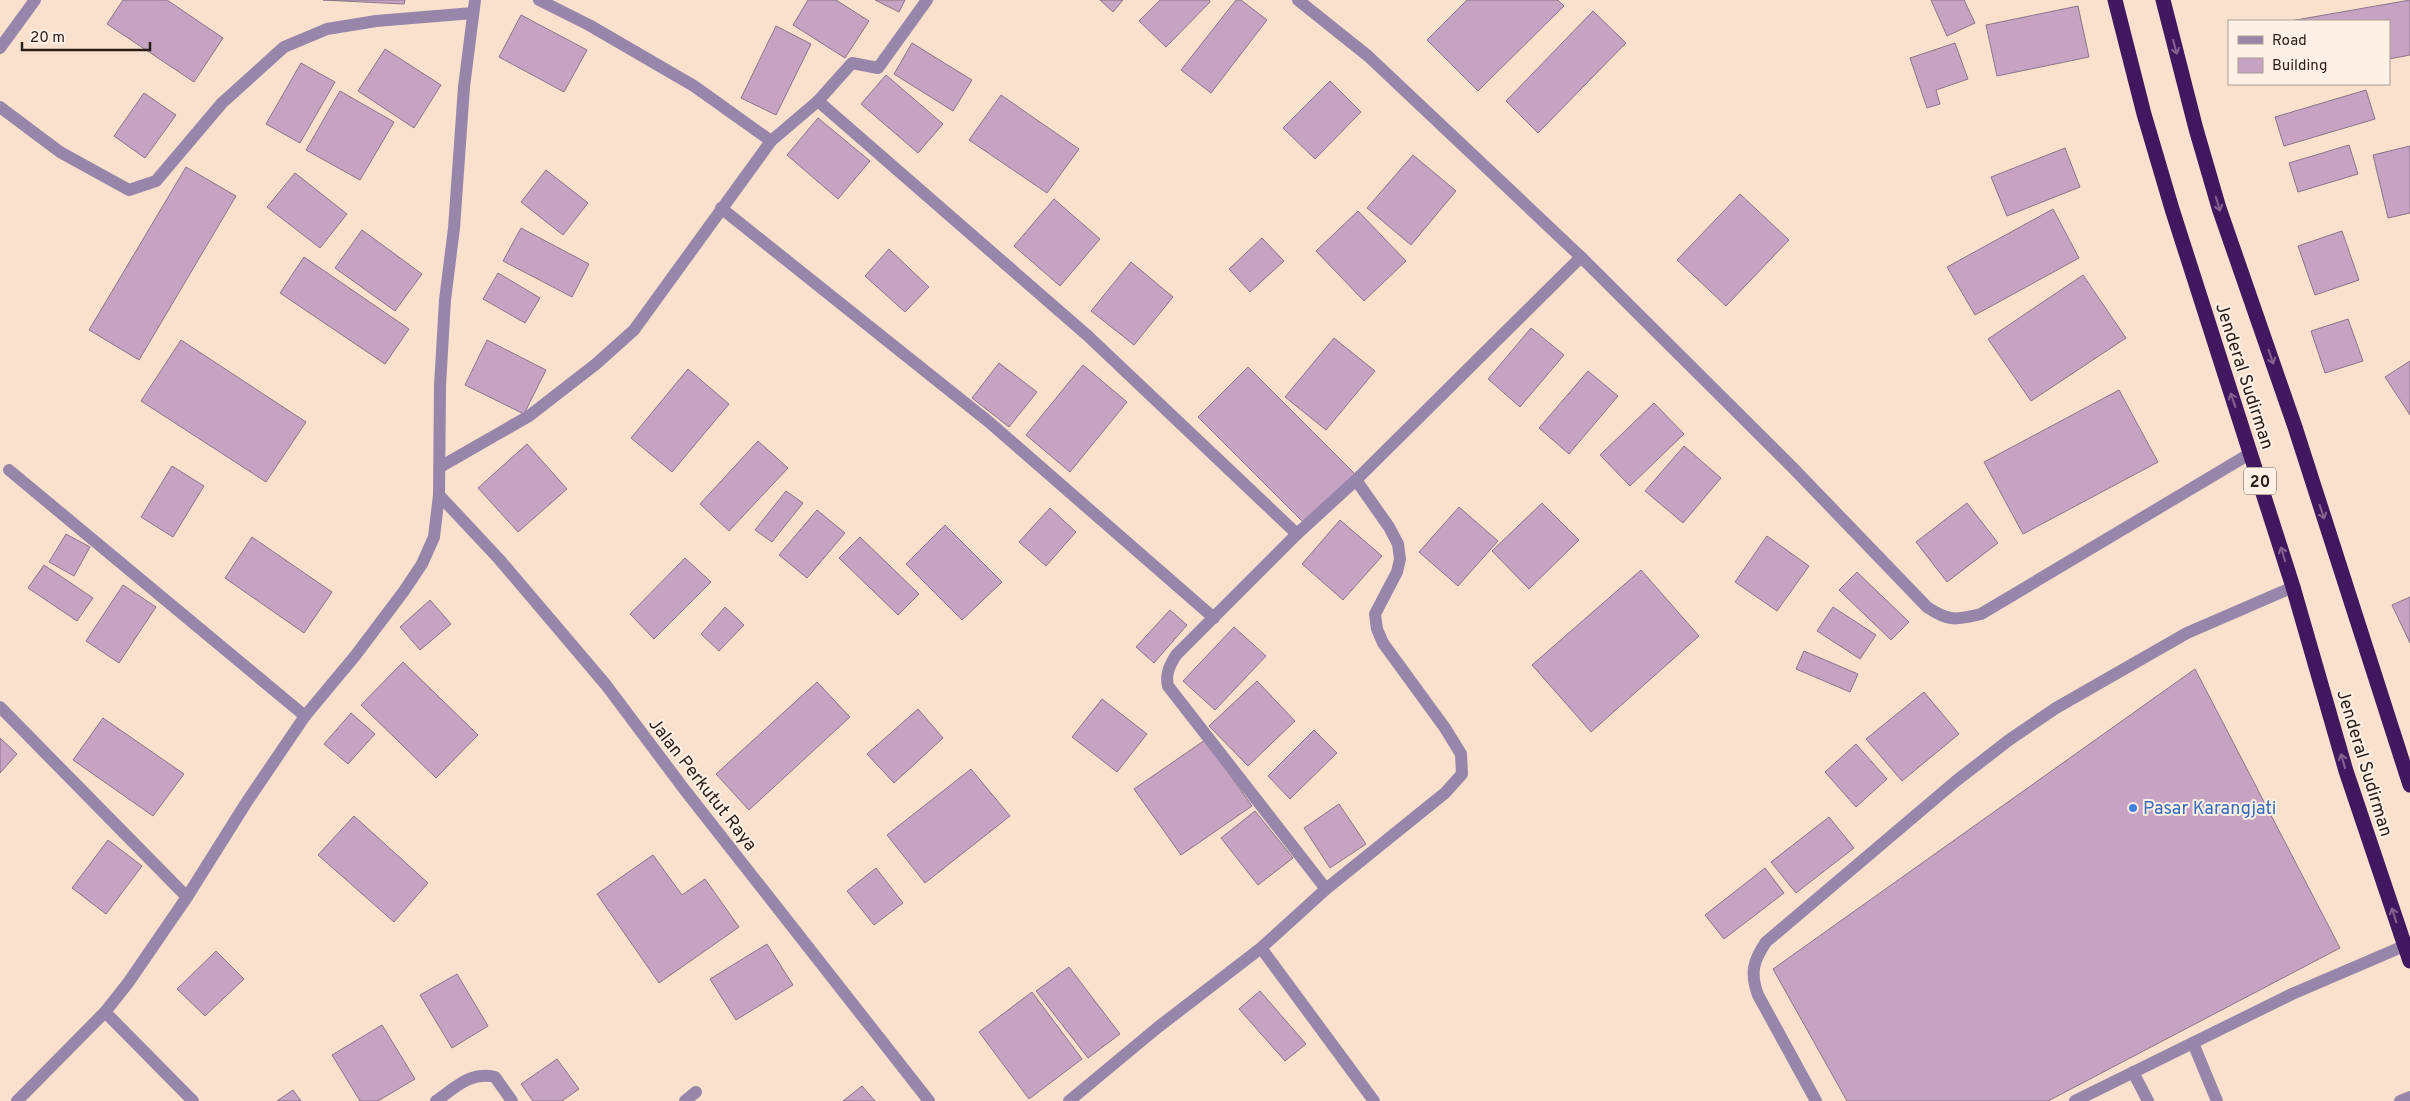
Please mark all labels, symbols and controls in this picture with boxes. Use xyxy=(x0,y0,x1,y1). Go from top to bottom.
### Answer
scale bar xyxy=(22,20,150,52)
legend xyxy=(2228,20,2390,85)
text: 20 m xyxy=(30,29,65,48)
text: Road xyxy=(2272,32,2307,51)
one-way arrow xyxy=(2171,39,2181,55)
text: Building xyxy=(2272,57,2327,76)
one-way arrow xyxy=(2214,196,2223,211)
street label: Jenderal Sudirman xyxy=(2209,300,2278,453)
one-way arrow xyxy=(2267,349,2277,365)
one-way arrow xyxy=(2228,392,2237,408)
road number: 20 xyxy=(2244,468,2276,494)
one-way arrow xyxy=(2318,503,2328,519)
one-way arrow xyxy=(2278,547,2287,563)
street label: Jenderal Sudirman xyxy=(2330,687,2397,840)
street label: Jalan Perkutut Raya xyxy=(643,714,761,856)
one-way arrow xyxy=(2338,753,2348,769)
place label: Pasar Karangjati xyxy=(2143,798,2276,821)
marker: Pasar Karangjati xyxy=(2127,802,2139,814)
one-way arrow xyxy=(2389,908,2398,923)

